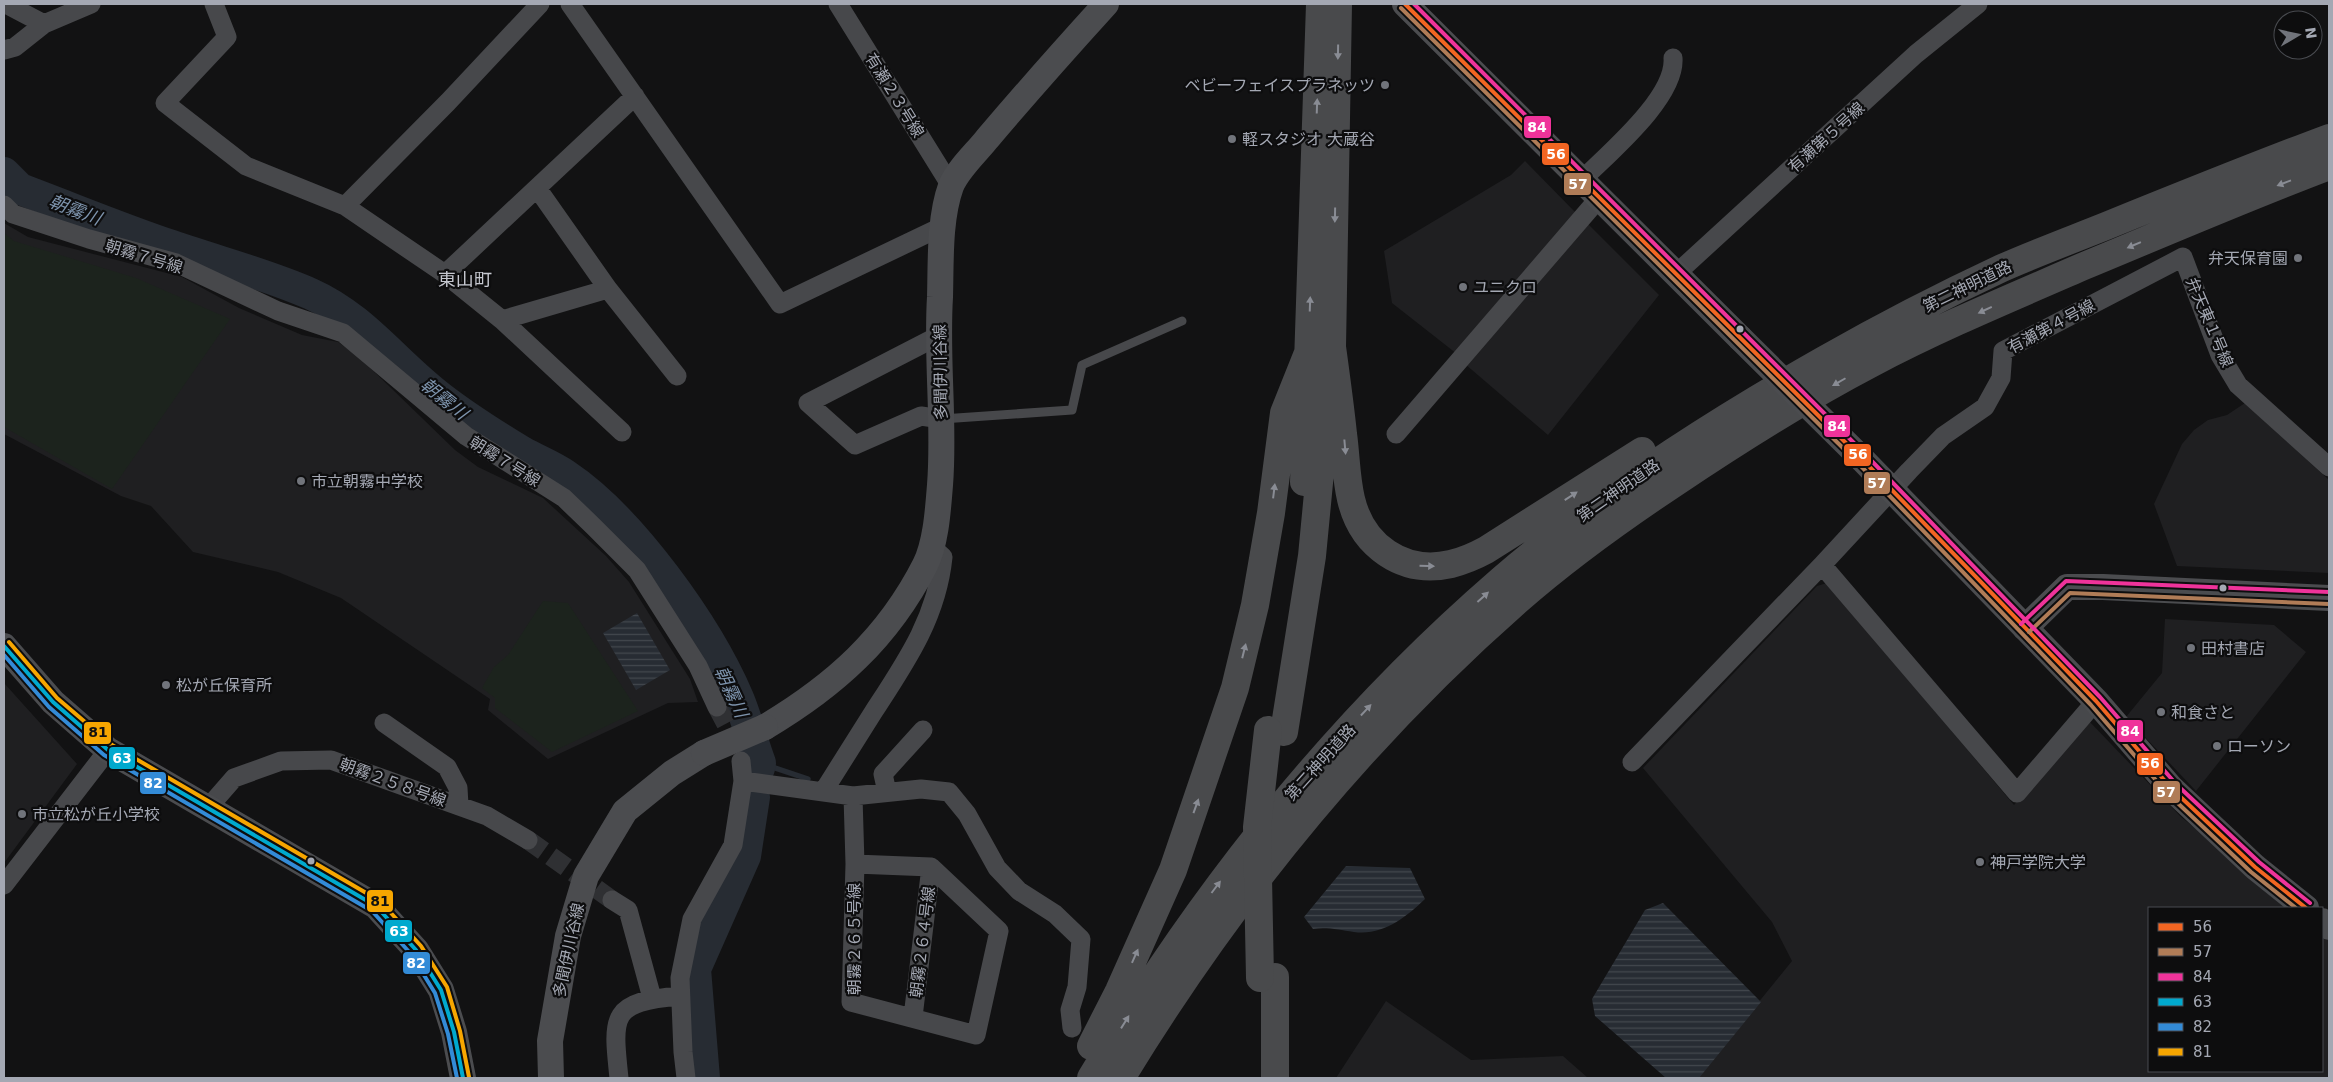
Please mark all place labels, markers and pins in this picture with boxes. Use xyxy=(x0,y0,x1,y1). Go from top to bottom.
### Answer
place label: ベビーフェイスプラネッツ xyxy=(1184,76,1375,95)
marker: ベビーフェイスプラネッツ xyxy=(1379,79,1391,91)
place label: 軽スタジオ 大蔵谷 xyxy=(1242,130,1375,149)
marker: 軽スタジオ 大蔵谷 xyxy=(1226,133,1238,145)
place label: 弁天保育園 xyxy=(2208,249,2288,268)
marker: 弁天保育園 xyxy=(2292,252,2304,264)
place label: ユニクロ xyxy=(1473,278,1537,297)
marker: ユニクロ xyxy=(1457,281,1469,293)
unlabelled marker xyxy=(1735,324,1745,334)
place label: 市立朝霧中学校 xyxy=(311,472,423,491)
marker: 市立朝霧中学校 xyxy=(295,475,307,487)
unlabelled marker xyxy=(2218,583,2228,593)
place label: 田村書店 xyxy=(2201,639,2265,658)
marker: 田村書店 xyxy=(2185,642,2197,654)
place label: 松が丘保育所 xyxy=(176,676,272,695)
marker: 松が丘保育所 xyxy=(160,679,172,691)
place label: 和食さと xyxy=(2171,703,2235,722)
marker: 和食さと xyxy=(2155,706,2167,718)
place label: ローソン xyxy=(2227,737,2291,756)
marker: ローソン xyxy=(2211,740,2223,752)
place label: 市立松が丘小学校 xyxy=(32,805,160,824)
marker: 市立松が丘小学校 xyxy=(16,808,28,820)
place label: 神戸学院大学 xyxy=(1990,853,2086,872)
unlabelled marker xyxy=(306,856,316,866)
marker: 神戸学院大学 xyxy=(1974,856,1986,868)

